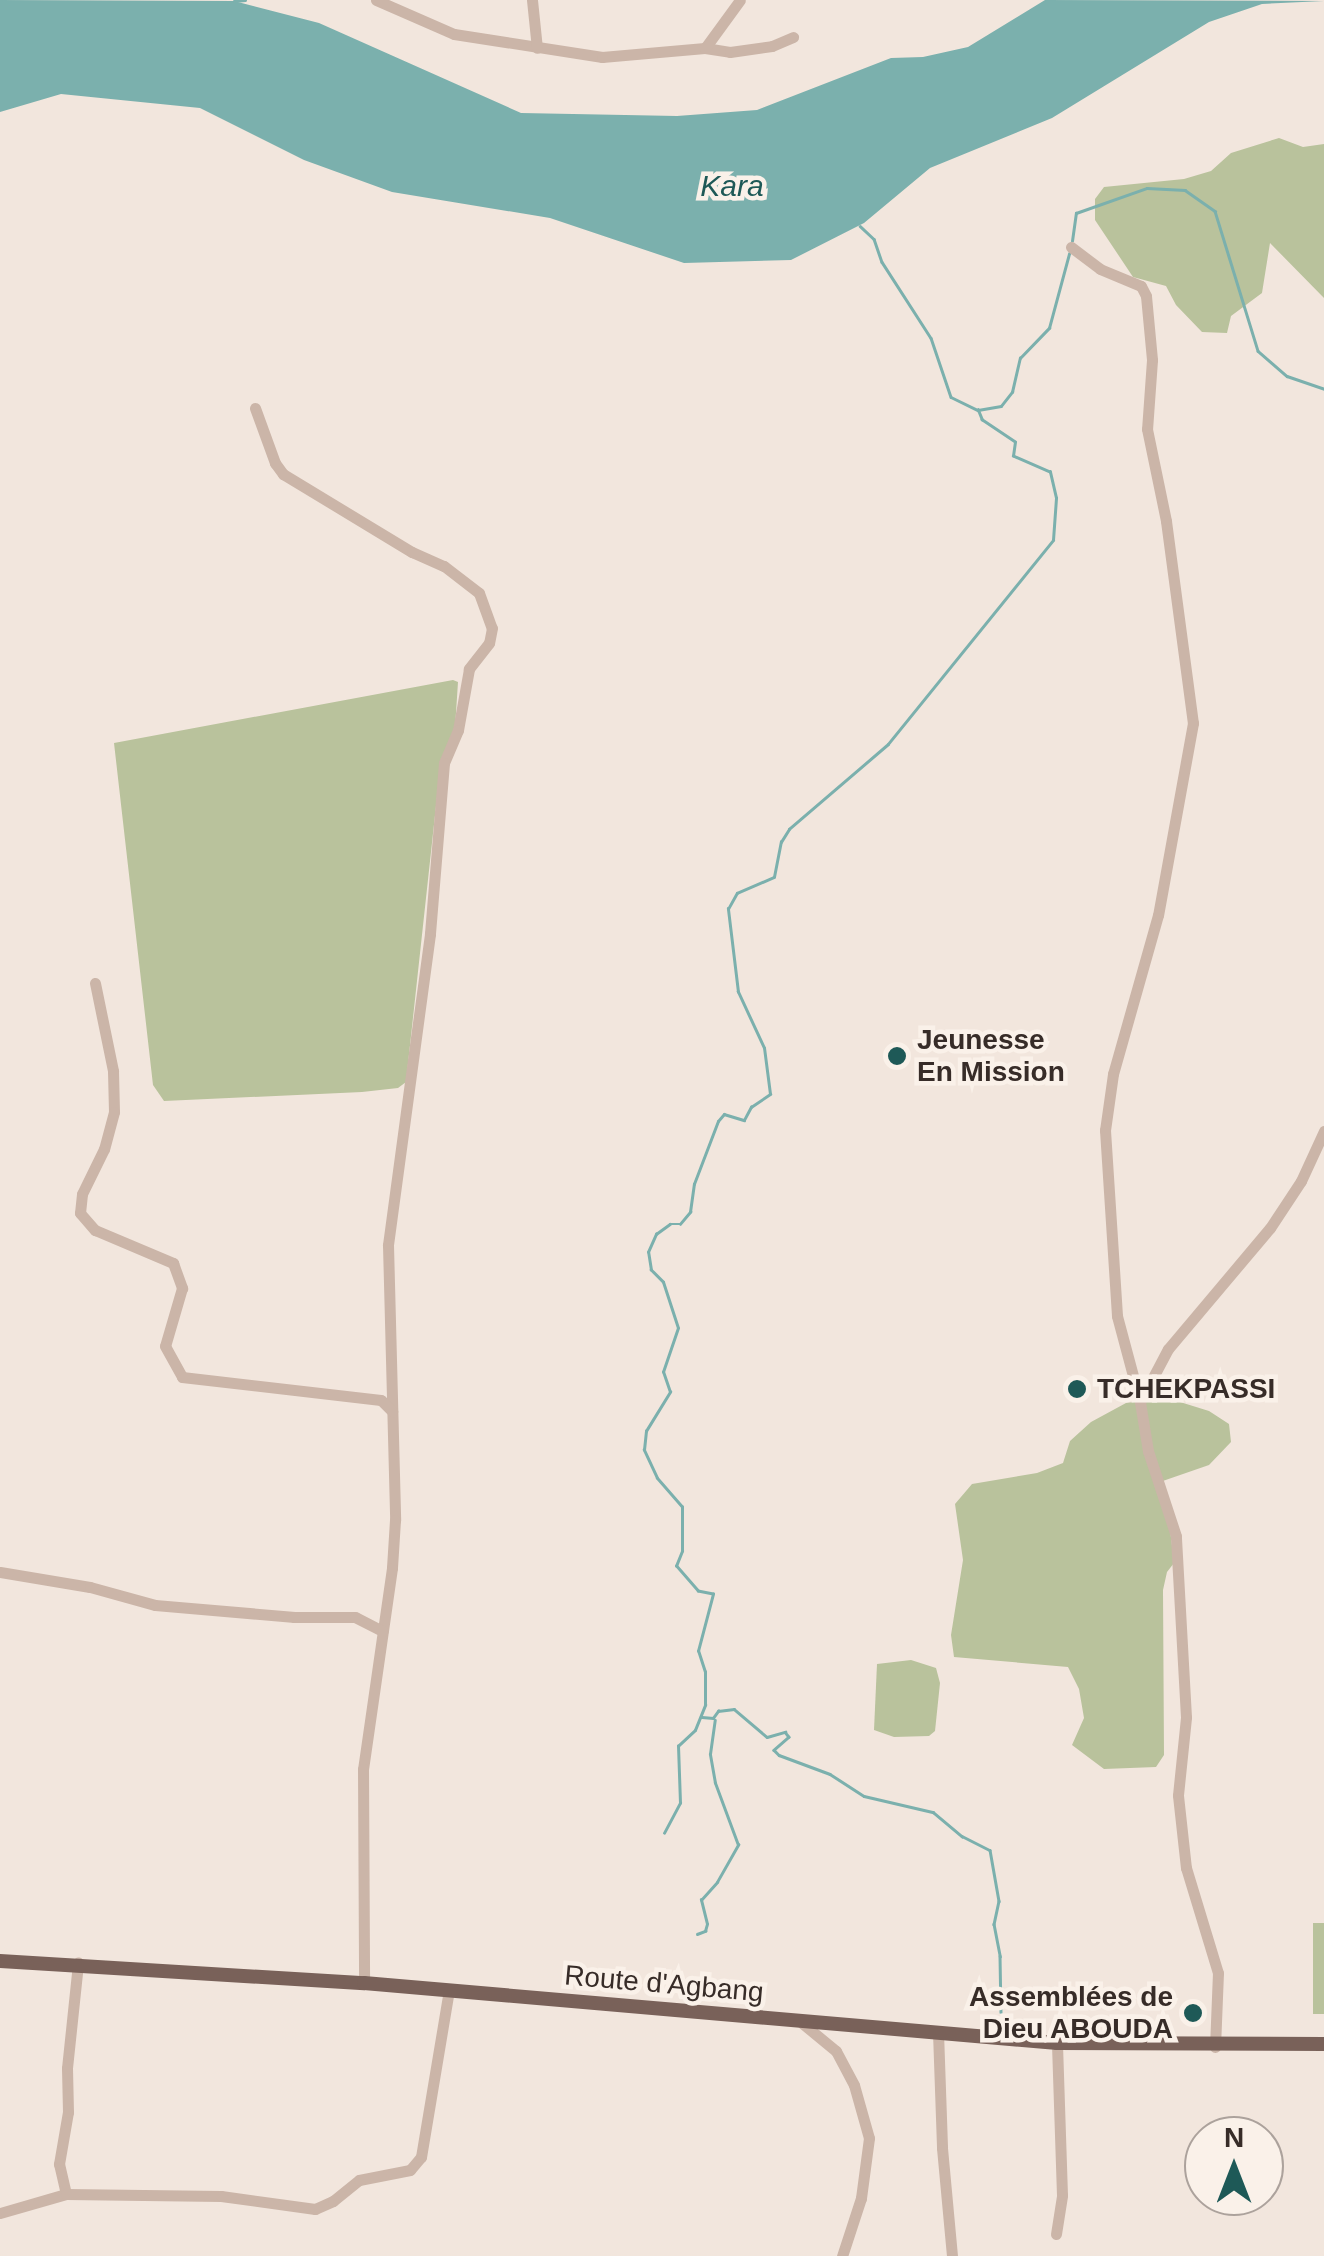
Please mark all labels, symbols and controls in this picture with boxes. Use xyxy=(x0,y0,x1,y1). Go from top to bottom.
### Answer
water label: Kara xyxy=(700,168,764,204)
place label: Jeunesse En Mission xyxy=(917,1023,1065,1089)
marker: Jeunesse En Mission xyxy=(886,1045,908,1067)
place label: TCHEKPASSI xyxy=(1097,1372,1275,1406)
marker: TCHEKPASSI xyxy=(1066,1378,1088,1400)
street label: Route d'Agbang xyxy=(563,1959,765,2009)
place label: Assemblées de Dieu ABOUDA xyxy=(969,1980,1173,2046)
marker: Assemblées de Dieu ABOUDA xyxy=(1182,2002,1204,2024)
north arrow xyxy=(1184,2116,1284,2216)
text: N xyxy=(1224,2122,1244,2153)

